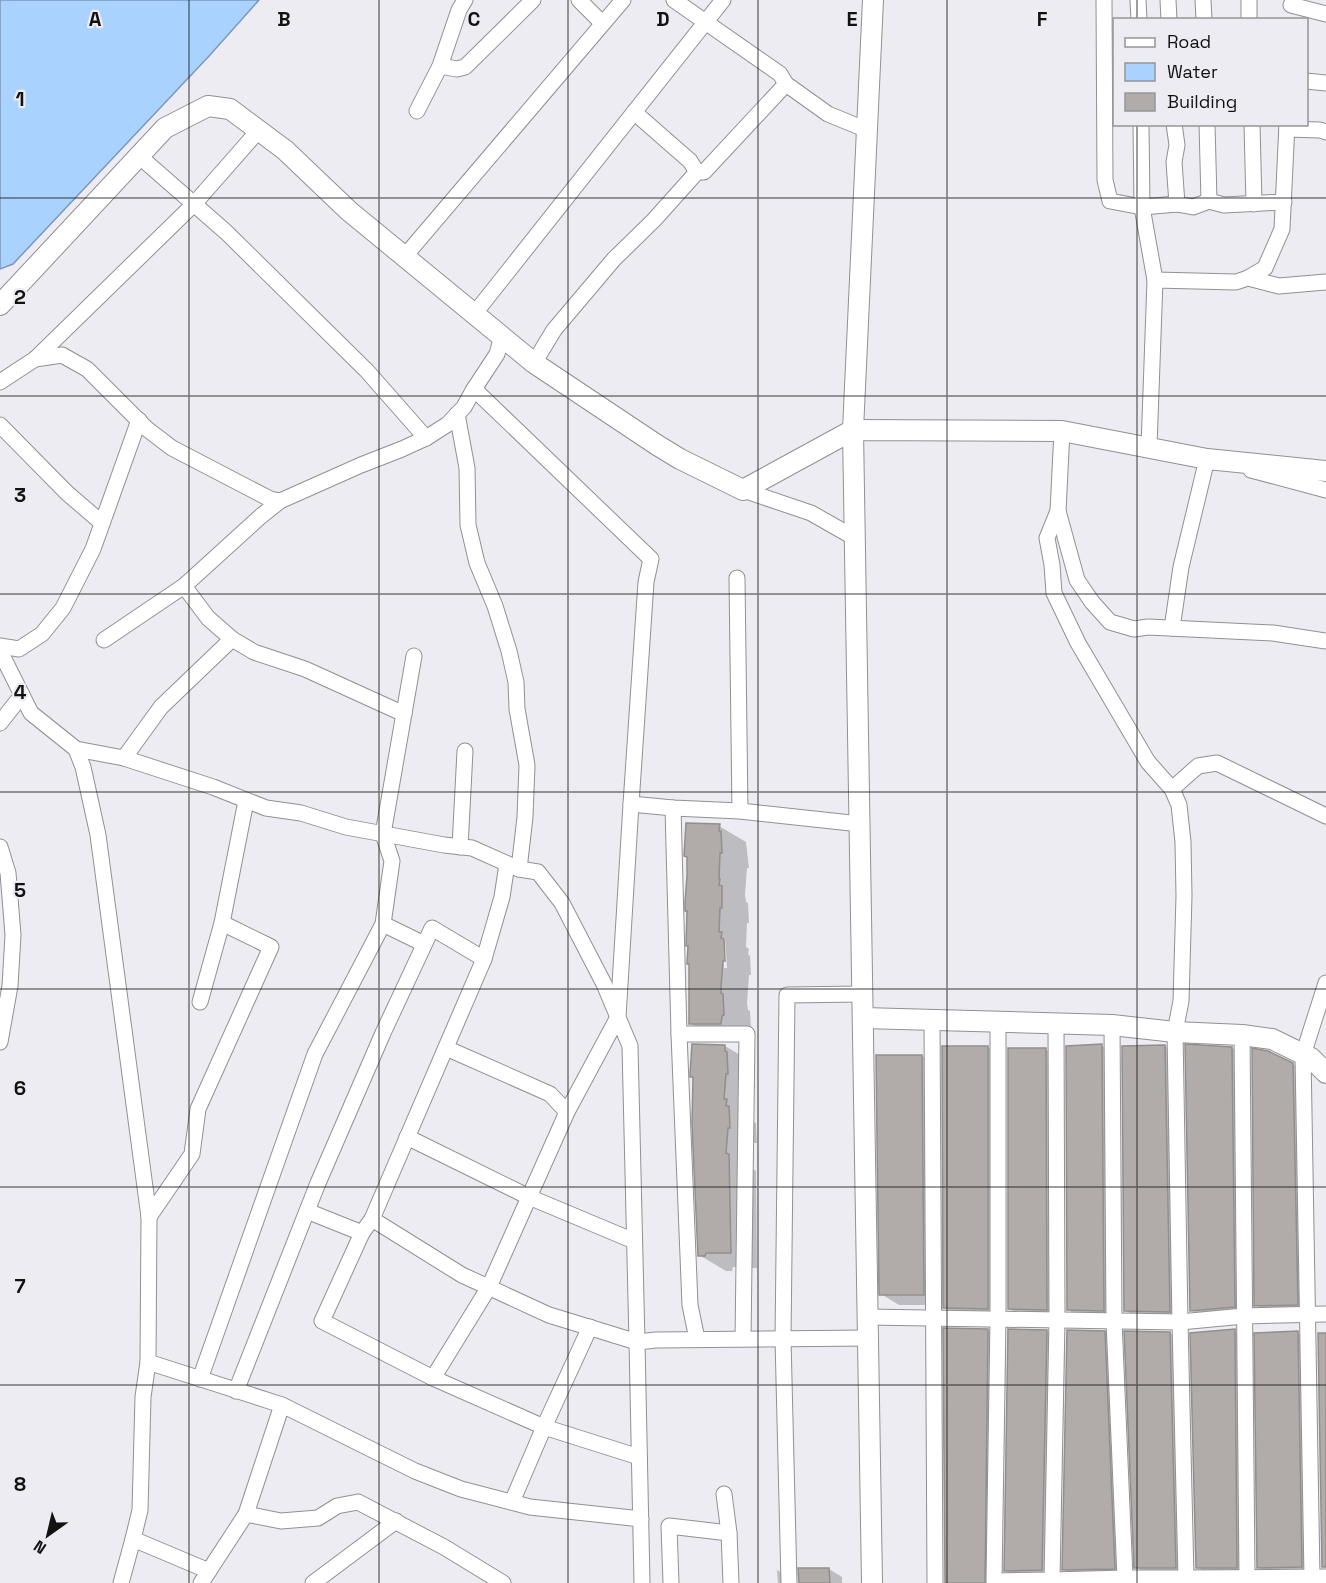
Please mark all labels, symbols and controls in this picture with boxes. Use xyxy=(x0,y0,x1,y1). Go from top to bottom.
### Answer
text: A xyxy=(89,6,102,32)
text: B xyxy=(277,6,291,32)
text: C xyxy=(468,6,481,32)
text: D xyxy=(656,6,670,32)
text: E xyxy=(846,6,858,32)
text: F xyxy=(1037,6,1048,32)
legend xyxy=(1113,18,1308,126)
text: Road xyxy=(1167,30,1211,53)
text: Water xyxy=(1167,60,1218,83)
text: 1 xyxy=(15,86,25,112)
text: Building xyxy=(1167,90,1237,113)
text: 2 xyxy=(14,284,26,310)
text: 3 xyxy=(14,482,26,508)
text: 4 xyxy=(14,679,27,705)
text: 5 xyxy=(14,877,26,903)
text: 6 xyxy=(14,1075,26,1101)
text: 7 xyxy=(14,1273,26,1299)
text: 8 xyxy=(14,1471,26,1497)
north arrow xyxy=(18,1505,78,1565)
text: N xyxy=(30,1535,50,1559)

